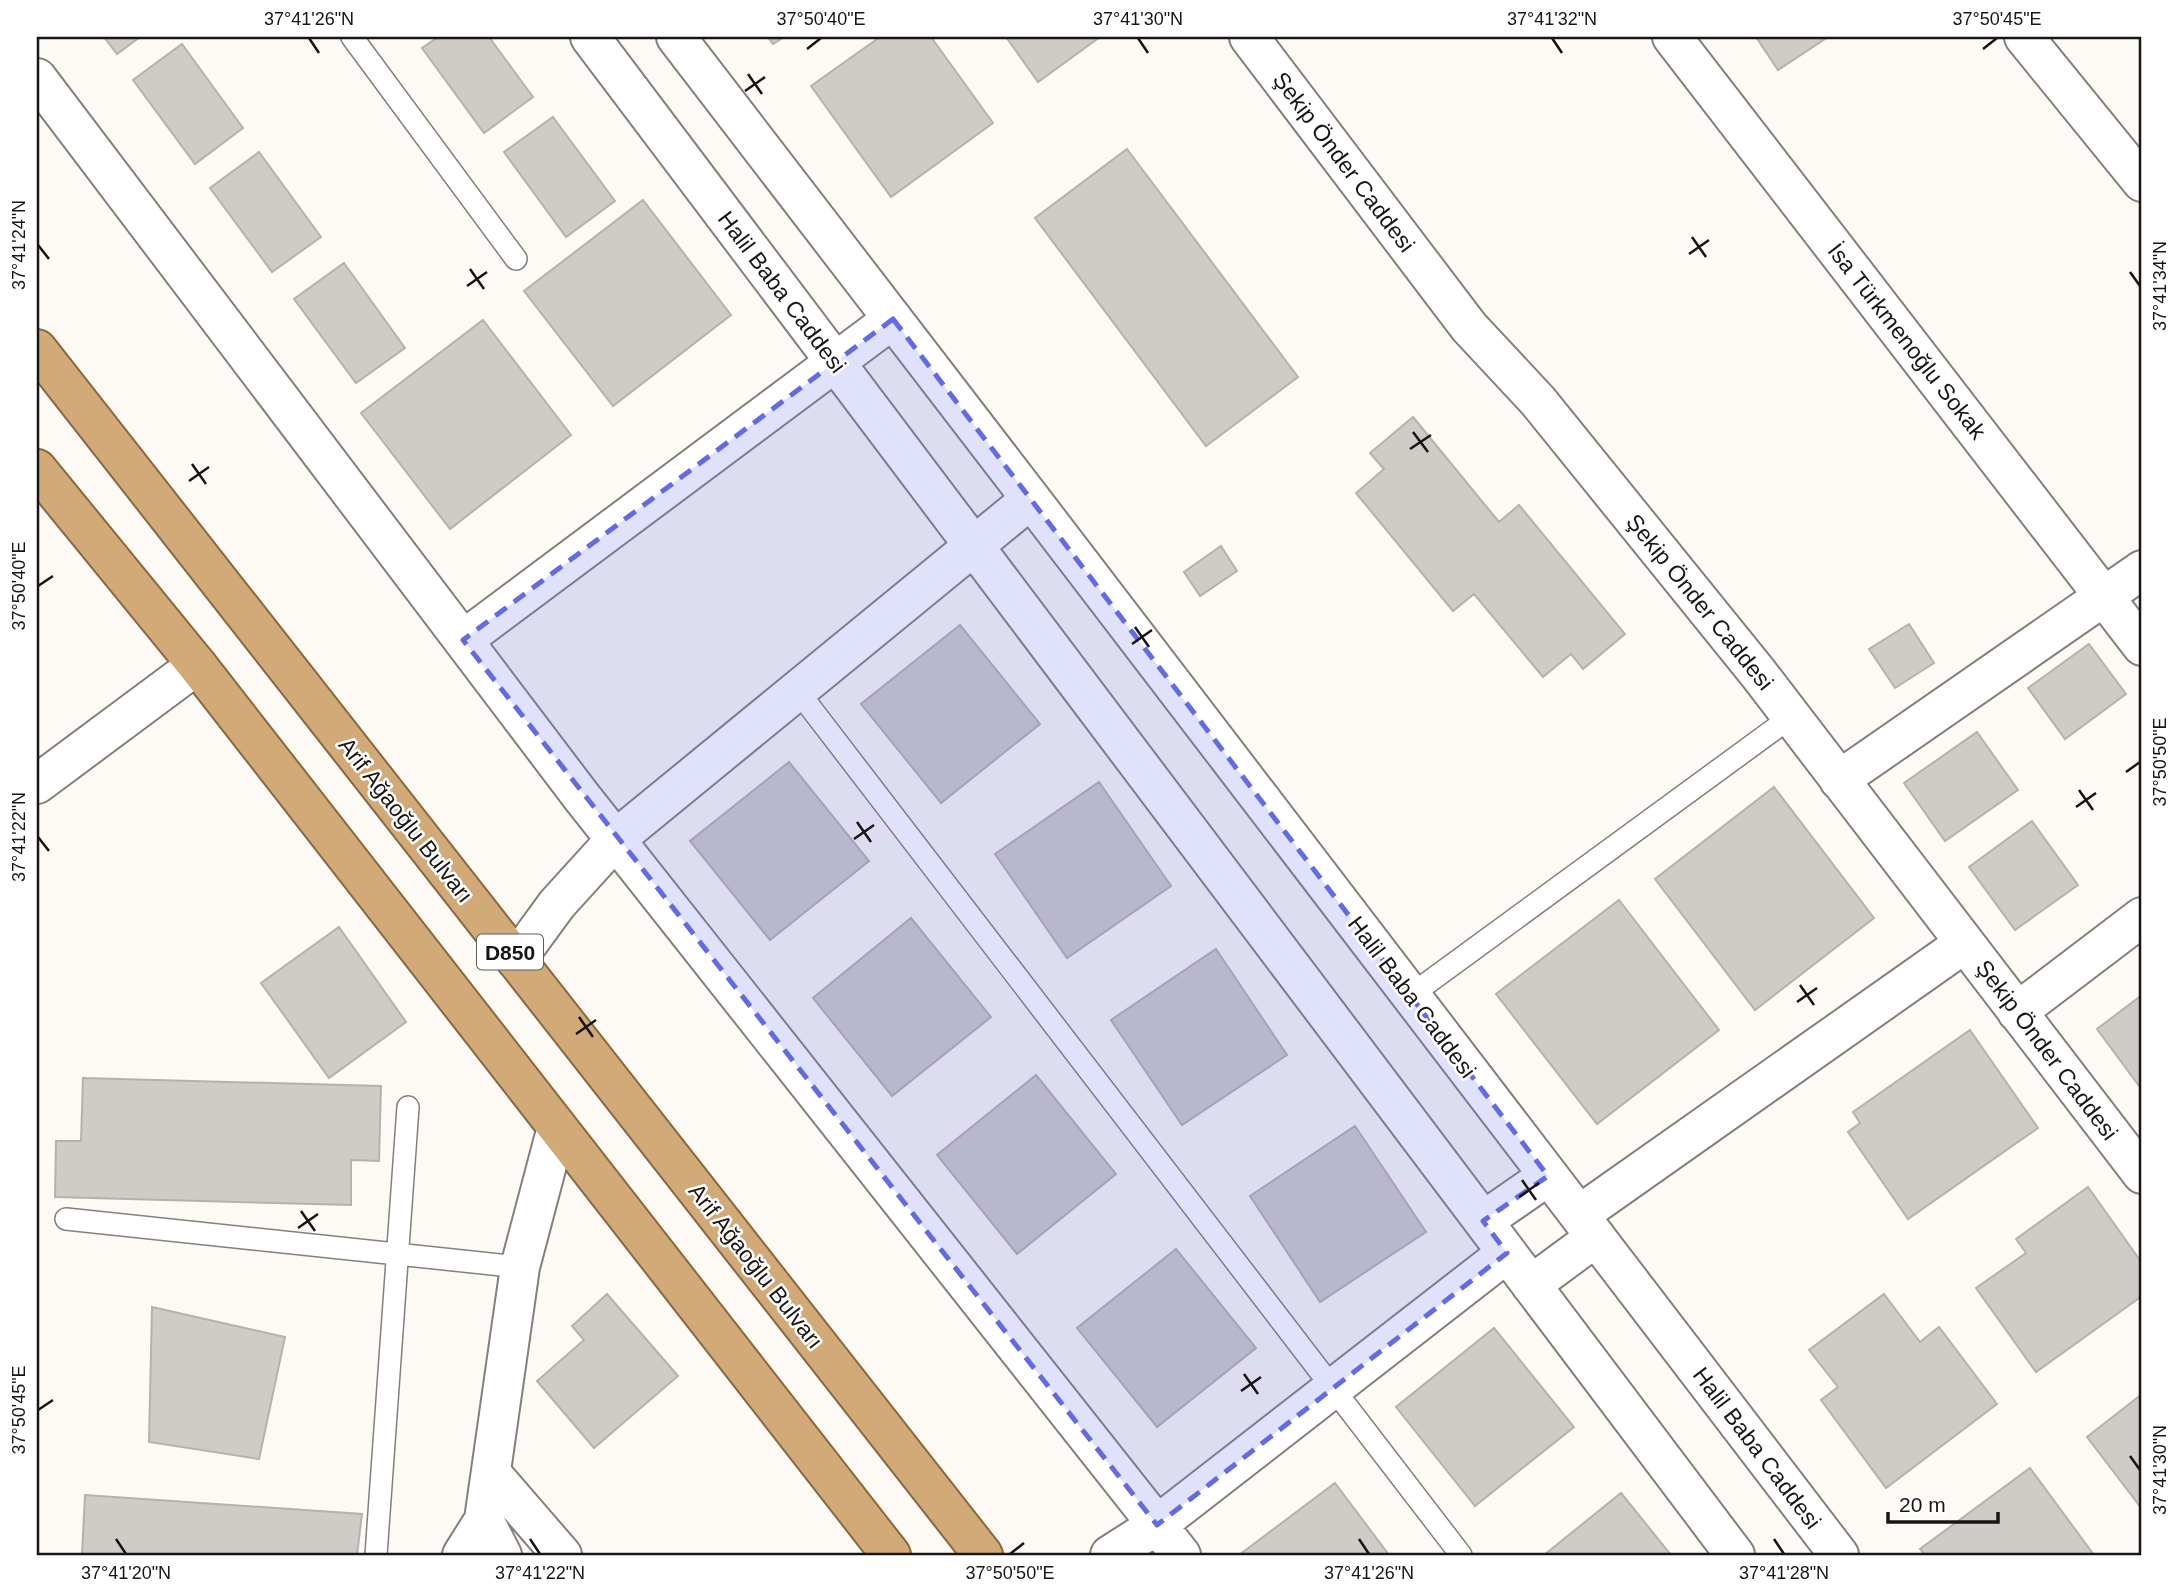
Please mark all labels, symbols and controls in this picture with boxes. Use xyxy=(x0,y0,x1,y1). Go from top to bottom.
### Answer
text: 37°41'26"N xyxy=(264,9,354,29)
text: 37°50'40"E xyxy=(776,9,866,29)
text: 37°41'30"N xyxy=(1093,9,1183,29)
text: 37°41'32"N xyxy=(1507,9,1597,29)
text: 37°50'45"E xyxy=(1952,9,2042,29)
street label: Şekip Önder Caddesi xyxy=(1268,67,1420,257)
text: 37°41'24"N xyxy=(9,200,29,290)
street label: Halil Baba Caddesi xyxy=(713,206,851,378)
street label: İsa Türkmenoğlu Sokak xyxy=(1823,238,1992,444)
text: 37°41'34"N xyxy=(2150,241,2170,331)
street label: Şekip Önder Caddesi xyxy=(1621,509,1779,695)
text: 37°50'40"E xyxy=(9,541,29,631)
text: 37°50'50"E xyxy=(2150,717,2170,807)
street label: Arif Ağaoğlu Bulvarı xyxy=(334,732,478,908)
text: 37°41'22"N xyxy=(9,792,29,882)
street label: Halil Baba Caddesi xyxy=(1343,911,1481,1083)
road number: D850 xyxy=(477,934,543,970)
street label: Şekip Önder Caddesi xyxy=(1971,955,2123,1145)
street label: Arif Ağaoğlu Bulvarı xyxy=(684,1178,828,1354)
street label: Halil Baba Caddesi xyxy=(1688,1362,1826,1534)
text: 37°50'45"E xyxy=(9,1365,29,1455)
text: 37°41'30"N xyxy=(2150,1425,2170,1515)
scale bar xyxy=(1888,1480,1999,1524)
text: 20 m xyxy=(1899,1493,1946,1516)
text: 37°41'20"N xyxy=(81,1563,171,1583)
text: 37°41'22"N xyxy=(495,1563,585,1583)
text: 37°50'50"E xyxy=(965,1563,1055,1583)
text: 37°41'26"N xyxy=(1324,1563,1414,1583)
text: 37°41'28"N xyxy=(1739,1563,1829,1583)

